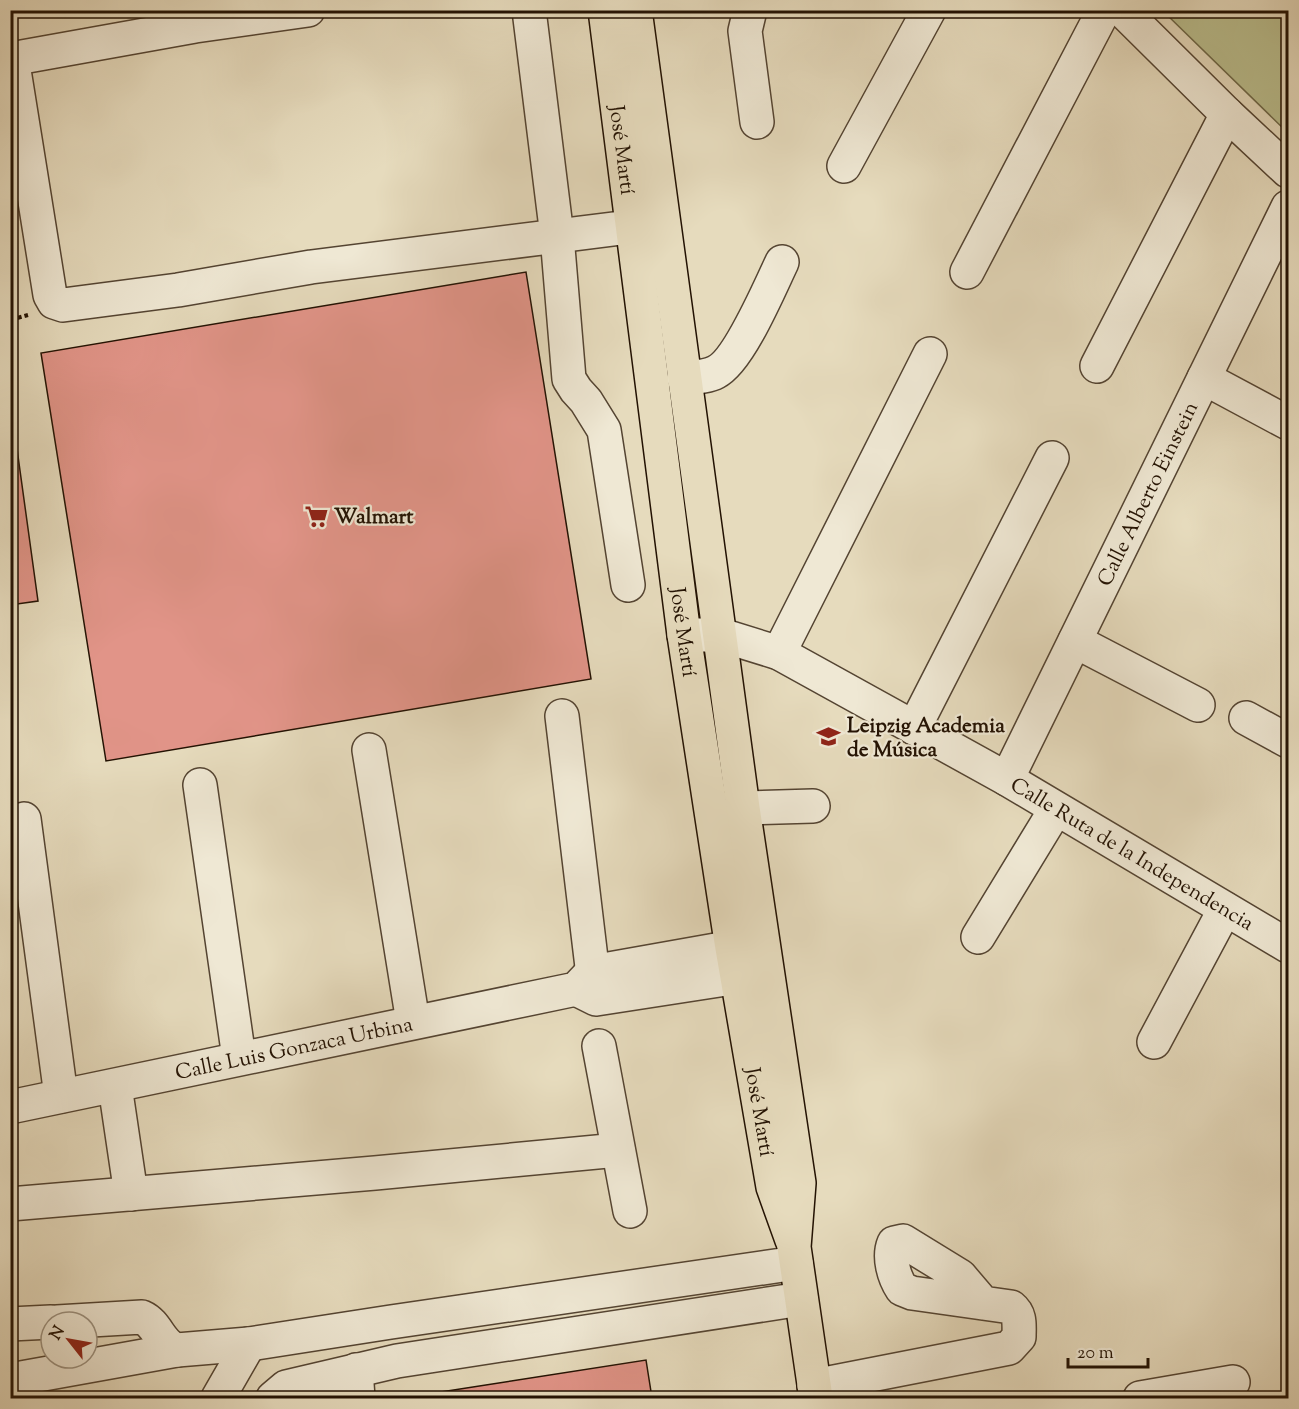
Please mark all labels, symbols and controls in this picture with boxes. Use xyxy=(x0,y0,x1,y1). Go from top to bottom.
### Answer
street label: José Martí xyxy=(600,103,641,197)
street label: Calle Alberto Einstein xyxy=(1091,397,1207,592)
supermarket icon: Walmart xyxy=(303,503,329,529)
place label: Walmart xyxy=(334,503,414,533)
street label: José Martí xyxy=(661,585,703,679)
place label: Leipzig Academia de Música xyxy=(847,712,1005,766)
school or university icon: Leipzig Academia de Música xyxy=(816,724,842,750)
street label: Calle Ruta de la Independencia xyxy=(1004,771,1259,939)
street label: Calle Luis Gonzaca Urbina xyxy=(173,1010,416,1089)
street label: José Martí xyxy=(736,1064,781,1159)
north arrow xyxy=(39,1310,99,1370)
text: N xyxy=(45,1322,72,1345)
scale bar xyxy=(1068,1331,1148,1369)
text: 20 m xyxy=(1077,1341,1114,1367)

